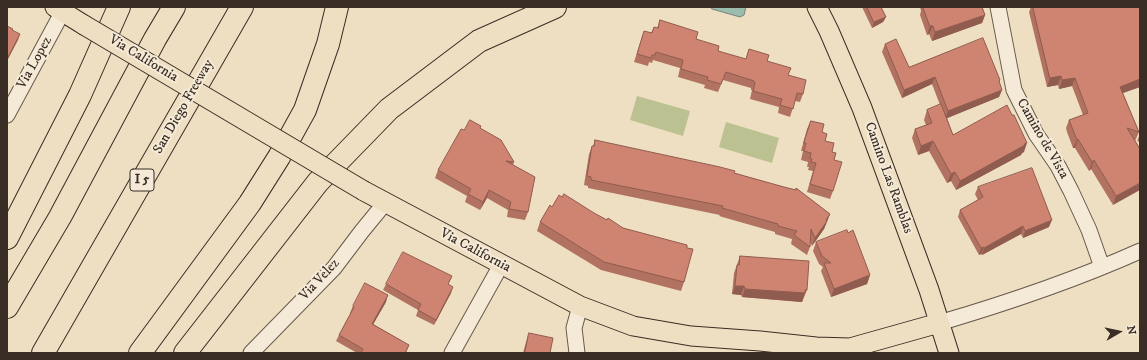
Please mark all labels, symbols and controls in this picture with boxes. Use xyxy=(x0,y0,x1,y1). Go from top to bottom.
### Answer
street label: Via California xyxy=(105,32,181,86)
street label: Via Lopez xyxy=(14,34,56,92)
street label: San Diego Freeway xyxy=(150,57,218,157)
street label: Camino de Vista xyxy=(1012,96,1072,182)
street label: Camino Las Ramblas xyxy=(860,120,916,236)
road number: I 5 xyxy=(130,169,154,191)
street label: Via California xyxy=(437,225,513,277)
street label: Via Velez xyxy=(296,256,344,304)
north arrow xyxy=(1099,312,1139,352)
text: N xyxy=(1123,325,1138,336)

